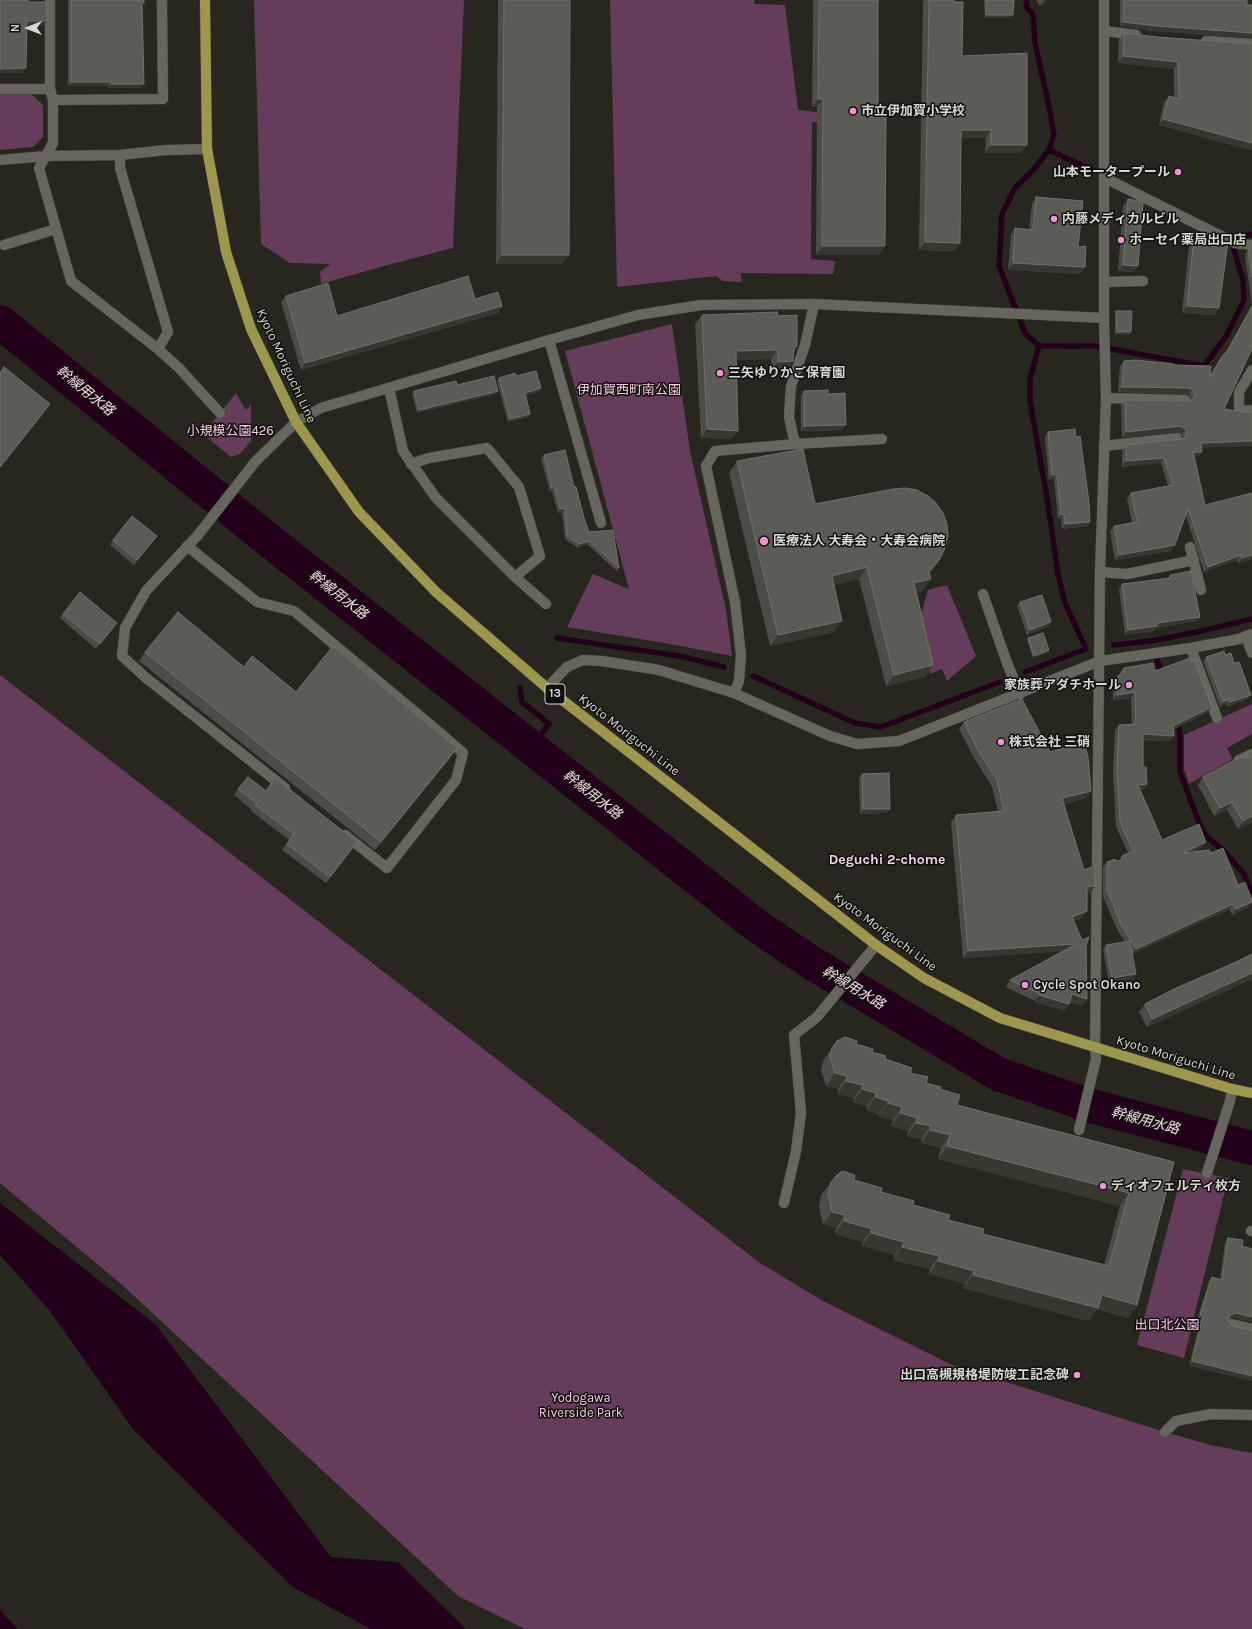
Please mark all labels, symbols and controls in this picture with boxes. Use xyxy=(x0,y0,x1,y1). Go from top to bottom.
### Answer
north arrow xyxy=(8,8,48,48)
text: N xyxy=(9,24,22,32)
place label: 市立伊加賀小学校 xyxy=(861,103,965,119)
marker: 市立伊加賀小学校 xyxy=(848,106,858,116)
place label: 山本モータープール xyxy=(1053,164,1170,180)
marker: 山本モータープール xyxy=(1173,167,1183,177)
place label: 内藤メディカルビル xyxy=(1062,211,1179,227)
marker: 内藤メディカルビル xyxy=(1049,214,1059,224)
place label: ホーセイ薬局出口店 xyxy=(1129,232,1246,248)
marker: ホーセイ薬局出口店 xyxy=(1116,235,1126,245)
street label: Kyoto Moriguchi Line xyxy=(253,307,319,425)
water label: 幹線用水路 xyxy=(53,362,117,420)
place label: 三矢ゆりかご保育園 xyxy=(728,365,845,381)
marker: 三矢ゆりかご保育園 xyxy=(715,368,725,378)
park label: 伊加賀西町南公園 xyxy=(577,382,681,398)
park label: 小規模公園426 xyxy=(186,423,274,439)
place label: 医療法人 大寿会・大寿会病院 xyxy=(773,533,945,549)
marker: 医療法人 大寿会・大寿会病院 xyxy=(758,535,770,547)
water label: 幹線用水路 xyxy=(305,567,371,623)
place label: 家族葬アダチホール xyxy=(1004,677,1121,693)
marker: 家族葬アダチホール xyxy=(1124,680,1134,690)
road number: 13 xyxy=(545,684,565,704)
street label: Kyoto Moriguchi Line xyxy=(575,691,683,779)
place label: 株式会社 三硝 xyxy=(1009,734,1090,750)
marker: 株式会社 三硝 xyxy=(996,737,1006,747)
water label: 幹線用水路 xyxy=(559,767,625,823)
district label: Deguchi 2-chome xyxy=(829,852,945,868)
street label: Kyoto Moriguchi Line xyxy=(830,889,940,975)
water label: 幹線用水路 xyxy=(819,963,887,1013)
place label: Cycle Spot Okano xyxy=(1033,977,1140,993)
marker: Cycle Spot Okano xyxy=(1020,980,1030,990)
street label: Kyoto Moriguchi Line xyxy=(1114,1032,1238,1084)
water label: 幹線用水路 xyxy=(1109,1104,1181,1138)
place label: ディオフェルティ枚方 xyxy=(1111,1178,1241,1194)
marker: ディオフェルティ枚方 xyxy=(1098,1181,1108,1191)
park label: 出口北公園 xyxy=(1135,1317,1199,1333)
place label: 出口高槻規格堤防竣工記念碑 xyxy=(900,1367,1069,1383)
marker: 出口高槻規格堤防竣工記念碑 xyxy=(1072,1370,1082,1380)
park label: Yodogawa Riverside Park xyxy=(539,1390,623,1421)

